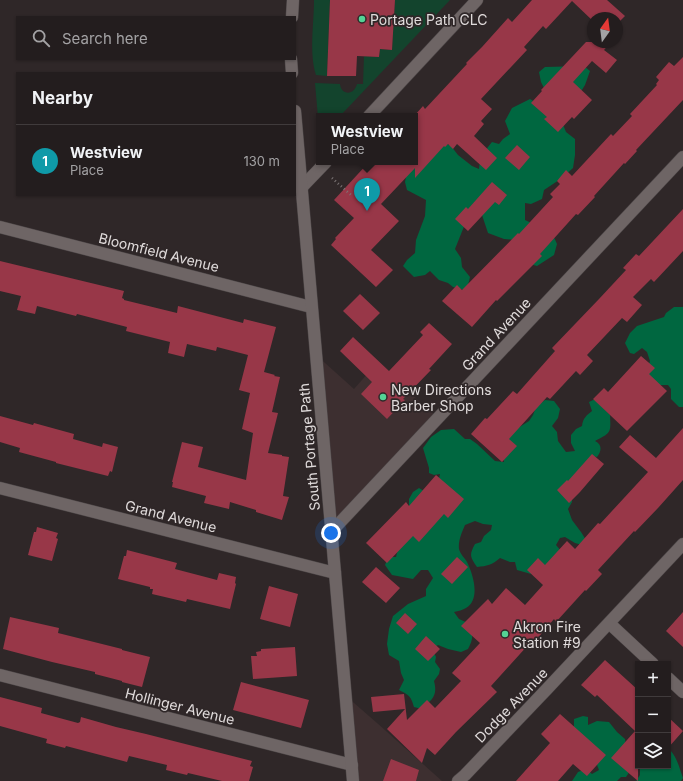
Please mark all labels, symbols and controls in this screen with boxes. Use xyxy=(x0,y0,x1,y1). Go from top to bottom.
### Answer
place label: Portage Path CLC xyxy=(370,11,488,28)
north arrow xyxy=(587,12,623,48)
marker: Portage Path CLC xyxy=(357,14,367,24)
search box xyxy=(16,16,296,60)
icon: search xyxy=(30,27,52,49)
text: Search here xyxy=(62,29,148,48)
text: Nearby xyxy=(32,88,93,108)
popup xyxy=(316,113,418,165)
text: Westview xyxy=(331,122,403,141)
text: Place xyxy=(331,141,365,157)
text: Westview xyxy=(70,143,143,162)
text: 1 xyxy=(42,153,48,169)
text: 130 m xyxy=(243,153,280,169)
text: Place xyxy=(70,162,104,178)
pin: 1 xyxy=(354,178,380,211)
street label: Bloomfield Avenue xyxy=(97,229,221,275)
street label: Grand Avenue xyxy=(458,294,534,374)
place label: New Directions Barber Shop xyxy=(391,381,492,414)
street label: South Portage Path xyxy=(295,382,323,512)
marker: New Directions Barber Shop xyxy=(378,392,388,402)
street label: Grand Avenue xyxy=(124,496,218,536)
your location xyxy=(321,523,341,543)
place label: Akron Fire Station #9 xyxy=(513,618,581,651)
marker: Akron Fire Station #9 xyxy=(500,629,510,639)
map controls xyxy=(635,661,671,769)
button: + xyxy=(635,661,671,697)
street label: Dodge Avenue xyxy=(471,664,551,746)
street label: Hollinger Avenue xyxy=(123,684,237,728)
button: − xyxy=(635,697,671,733)
button: layers xyxy=(635,733,671,769)

